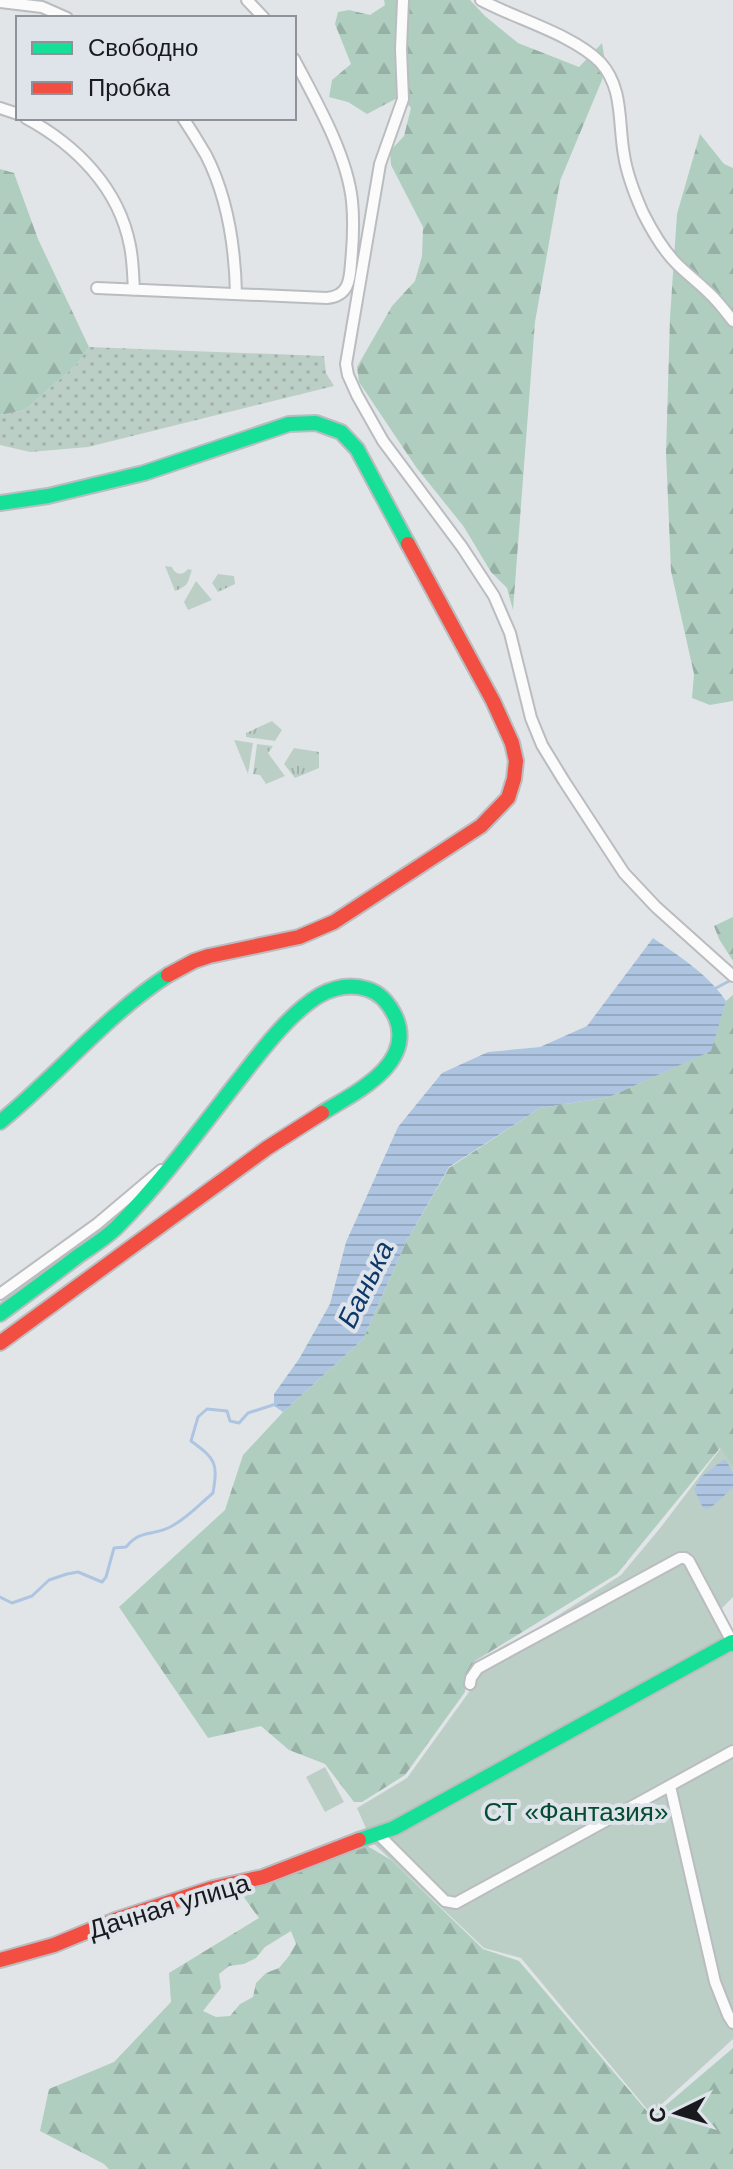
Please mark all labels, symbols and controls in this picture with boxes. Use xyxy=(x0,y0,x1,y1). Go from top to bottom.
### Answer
legend xyxy=(16,16,296,120)
text: Свободно xyxy=(88,34,198,61)
text: Пробка xyxy=(88,74,171,101)
water label: Банька xyxy=(331,1236,400,1333)
park label: СТ «Фантазия» xyxy=(484,1797,668,1827)
street label: Дачная улица xyxy=(85,1867,254,1945)
north arrow xyxy=(637,2073,717,2153)
text: С xyxy=(644,2106,671,2124)

